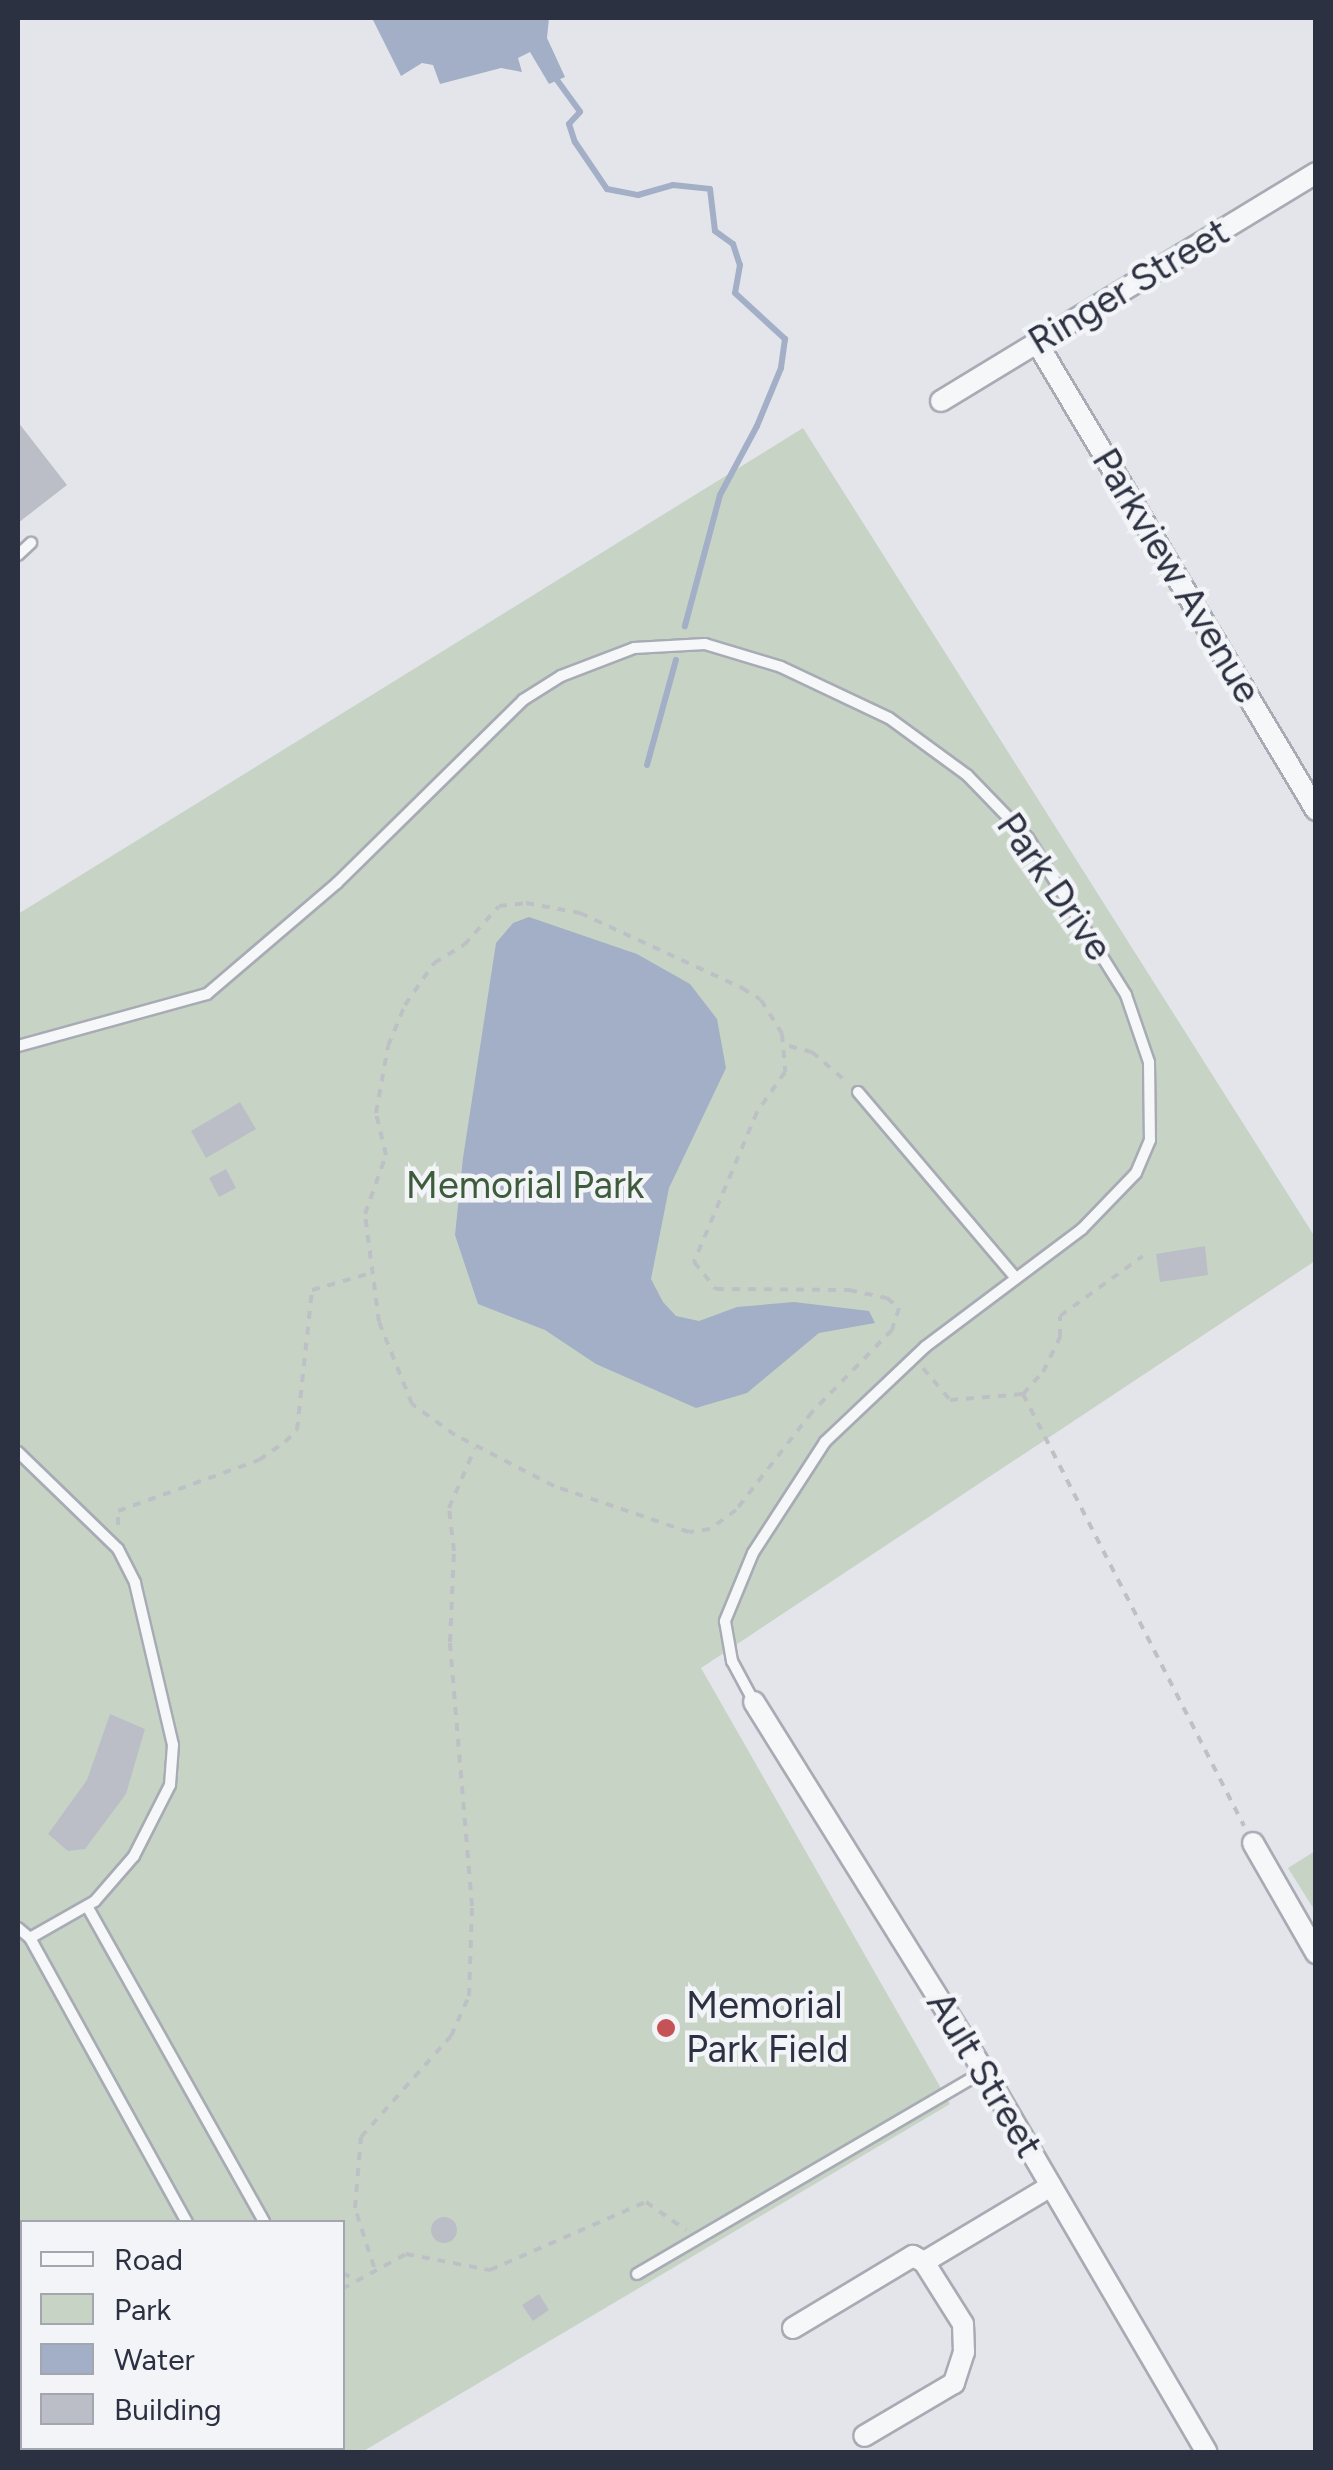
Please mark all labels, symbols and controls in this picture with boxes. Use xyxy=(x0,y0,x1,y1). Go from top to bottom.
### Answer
street label: Ringer Street xyxy=(1021,209,1237,365)
street label: Parkview Avenue xyxy=(1082,440,1270,712)
street label: Park Drive xyxy=(987,804,1121,970)
park label: Memorial Park xyxy=(406,1163,644,1209)
place label: Memorial Park Field xyxy=(686,1983,848,2072)
street label: Ault Street xyxy=(917,1984,1051,2166)
marker: Memorial Park Field xyxy=(655,2017,677,2039)
legend xyxy=(20,2220,345,2450)
text: Road xyxy=(114,2241,183,2278)
text: Park xyxy=(114,2291,171,2328)
text: Water xyxy=(114,2341,195,2378)
text: Building xyxy=(114,2391,222,2428)

